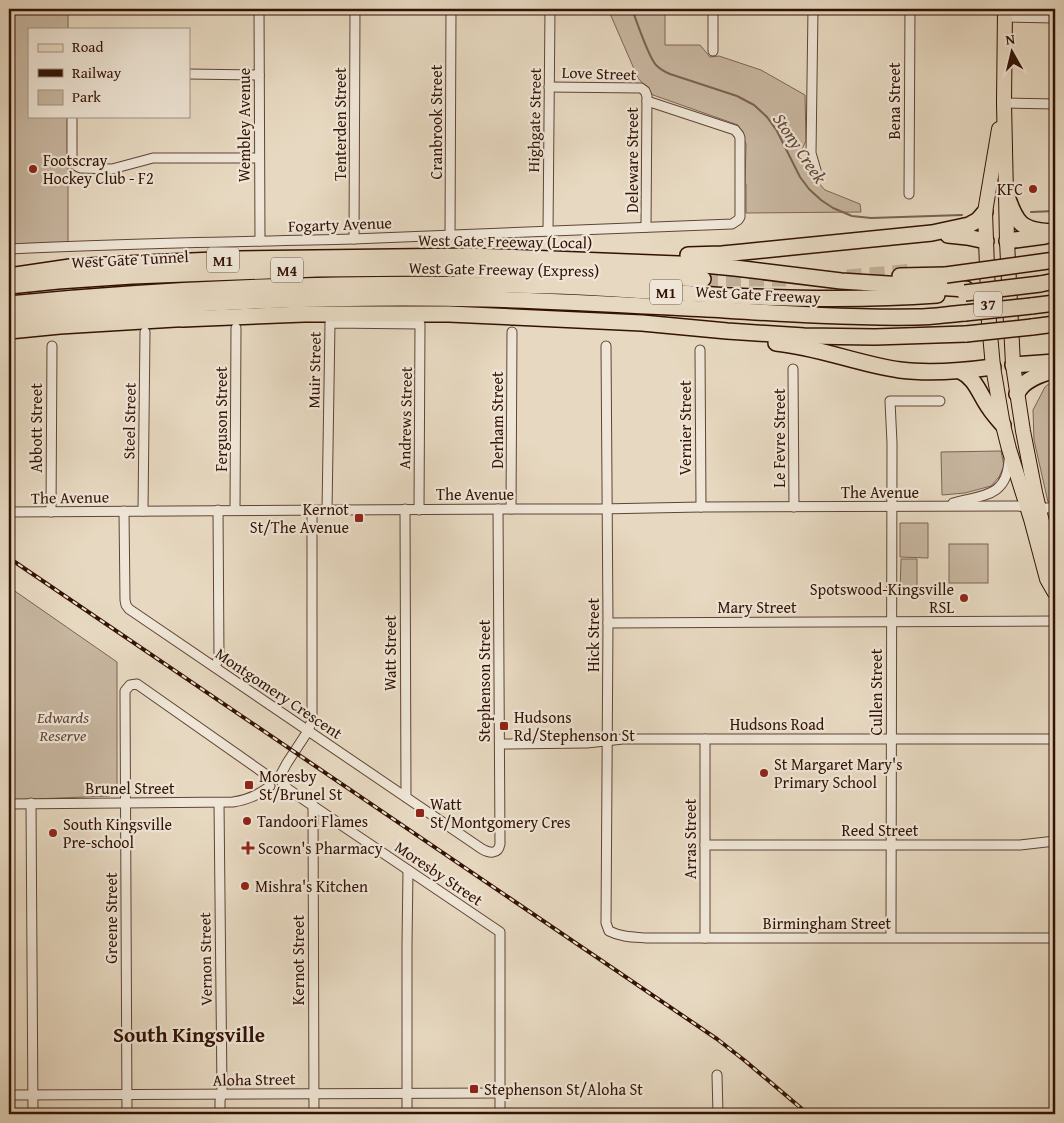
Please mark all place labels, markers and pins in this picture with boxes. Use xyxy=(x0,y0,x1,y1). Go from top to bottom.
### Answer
place label: Footscray Hockey Club - F2 xyxy=(43,148,154,190)
marker: Footscray Hockey Club - F2 xyxy=(27,163,39,175)
place label: KFC xyxy=(997,177,1023,201)
marker: KFC xyxy=(1027,183,1039,195)
place label: Kernot St/The Avenue xyxy=(250,497,349,539)
marker: Kernot St/The Avenue xyxy=(353,512,365,524)
place label: Spotswood-Kingsville RSL xyxy=(810,577,954,619)
marker: Spotswood-Kingsville RSL xyxy=(958,592,970,604)
place label: Hudsons Rd/Stephenson St xyxy=(514,705,635,747)
marker: Hudsons Rd/Stephenson St xyxy=(498,720,510,732)
place label: St Margaret Mary's Primary School xyxy=(774,752,903,794)
place label: Moresby St/Brunel St xyxy=(259,764,343,806)
marker: St Margaret Mary's Primary School xyxy=(758,767,770,779)
marker: Moresby St/Brunel St xyxy=(243,779,255,791)
place label: Watt St/Montgomery Cres xyxy=(430,792,571,834)
marker: Watt St/Montgomery Cres xyxy=(414,807,426,819)
place label: Tandoori Flames xyxy=(257,809,368,833)
place label: South Kingsville Pre-school xyxy=(63,812,172,854)
marker: Tandoori Flames xyxy=(241,815,253,827)
marker: South Kingsville Pre-school xyxy=(47,827,59,839)
place label: Scown's Pharmacy xyxy=(258,836,383,860)
marker: Scown's Pharmacy xyxy=(242,842,254,854)
place label: Mishra's Kitchen xyxy=(255,874,368,898)
marker: Mishra's Kitchen xyxy=(239,880,251,892)
place label: Stephenson St/Aloha St xyxy=(484,1077,643,1101)
marker: Stephenson St/Aloha St xyxy=(468,1083,480,1095)

